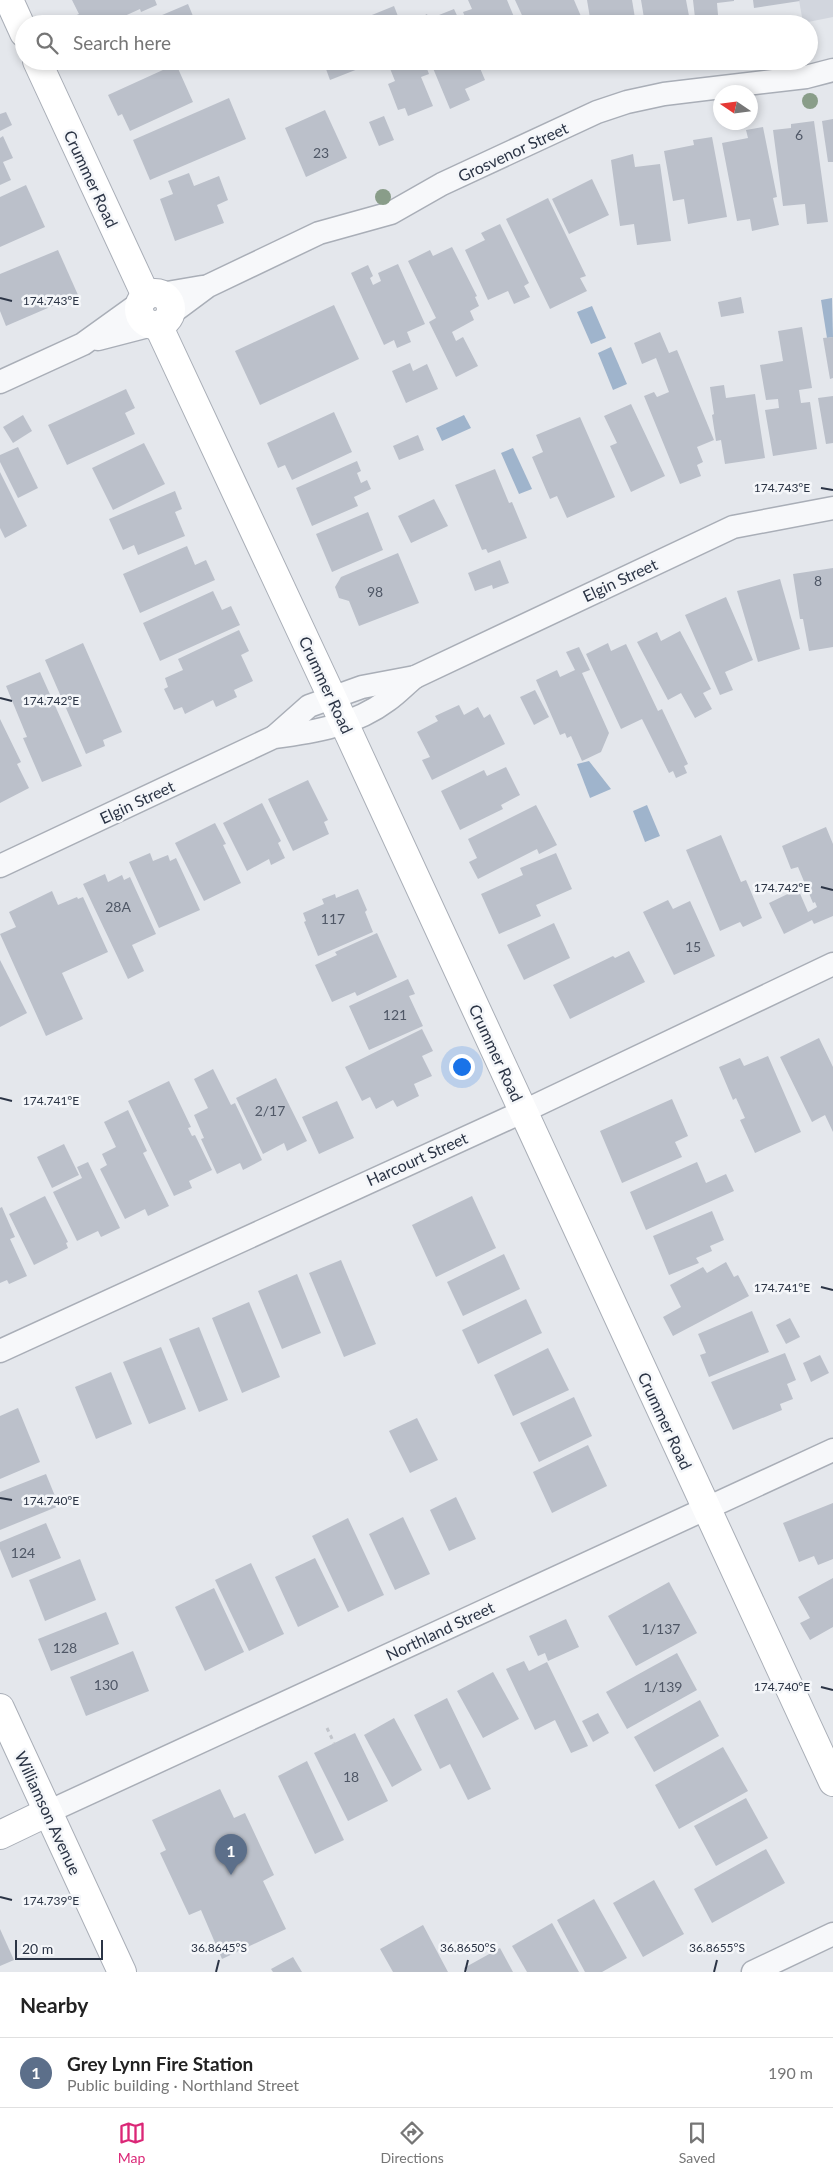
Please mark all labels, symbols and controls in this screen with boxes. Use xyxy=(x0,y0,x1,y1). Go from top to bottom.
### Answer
search box xyxy=(15,15,818,70)
icon: search xyxy=(33,29,61,57)
text: Search here xyxy=(73,31,171,54)
north arrow xyxy=(713,85,758,130)
street label: Grosvenor Street xyxy=(455,118,571,185)
house number: 6 xyxy=(795,126,803,143)
street label: Crummer Road xyxy=(61,127,122,230)
house number: 23 xyxy=(313,144,329,161)
text: 174.743°E xyxy=(23,293,79,308)
text: 174.743°E xyxy=(754,480,810,495)
street label: Elgin Street xyxy=(579,554,660,605)
house number: 8 xyxy=(814,572,822,589)
house number: 98 xyxy=(367,583,383,600)
street label: Crummer Road xyxy=(296,633,357,736)
text: 174.742°E xyxy=(23,693,79,708)
street label: Elgin Street xyxy=(96,776,177,827)
text: 174.742°E xyxy=(754,880,810,895)
house number: 28A xyxy=(105,898,131,915)
house number: 117 xyxy=(321,910,345,927)
house number: 15 xyxy=(685,938,701,955)
street label: Crummer Road xyxy=(466,1001,527,1104)
house number: 121 xyxy=(383,1006,407,1023)
your location xyxy=(449,1054,475,1080)
text: 174.741°E xyxy=(23,1093,79,1108)
house number: 2/17 xyxy=(255,1102,285,1119)
street label: Harcourt Street xyxy=(363,1128,471,1189)
text: 174.741°E xyxy=(754,1280,810,1295)
street label: Crummer Road xyxy=(635,1369,696,1472)
text: 174.740°E xyxy=(23,1493,79,1508)
house number: 124 xyxy=(11,1544,35,1561)
street label: Northland Street xyxy=(383,1597,497,1664)
house number: 1/137 xyxy=(642,1620,680,1637)
house number: 128 xyxy=(53,1639,77,1656)
house number: 130 xyxy=(94,1676,118,1693)
house number: 1/139 xyxy=(644,1678,682,1695)
text: 174.740°E xyxy=(754,1679,810,1694)
street label: Williamson Avenue xyxy=(11,1748,85,1878)
house number: 18 xyxy=(343,1768,359,1785)
pin: 1 xyxy=(215,1834,247,1875)
text: 174.739°E xyxy=(23,1893,79,1908)
scale bar xyxy=(15,1937,102,1960)
text: 20 m xyxy=(22,1940,53,1957)
text: 36.8645°S xyxy=(191,1940,247,1955)
text: 36.8650°S xyxy=(440,1940,496,1955)
text: 36.8655°S xyxy=(689,1940,745,1955)
text: Nearby xyxy=(20,1992,88,2017)
text: Grey Lynn Fire Station xyxy=(67,2052,253,2075)
text: 1 xyxy=(31,2063,41,2082)
text: 190 m xyxy=(768,2063,813,2082)
text: Public building · Northland Street xyxy=(67,2075,299,2094)
tab: Map xyxy=(118,2119,146,2166)
tab: Directions xyxy=(381,2119,444,2166)
tab: Saved xyxy=(679,2119,715,2166)

